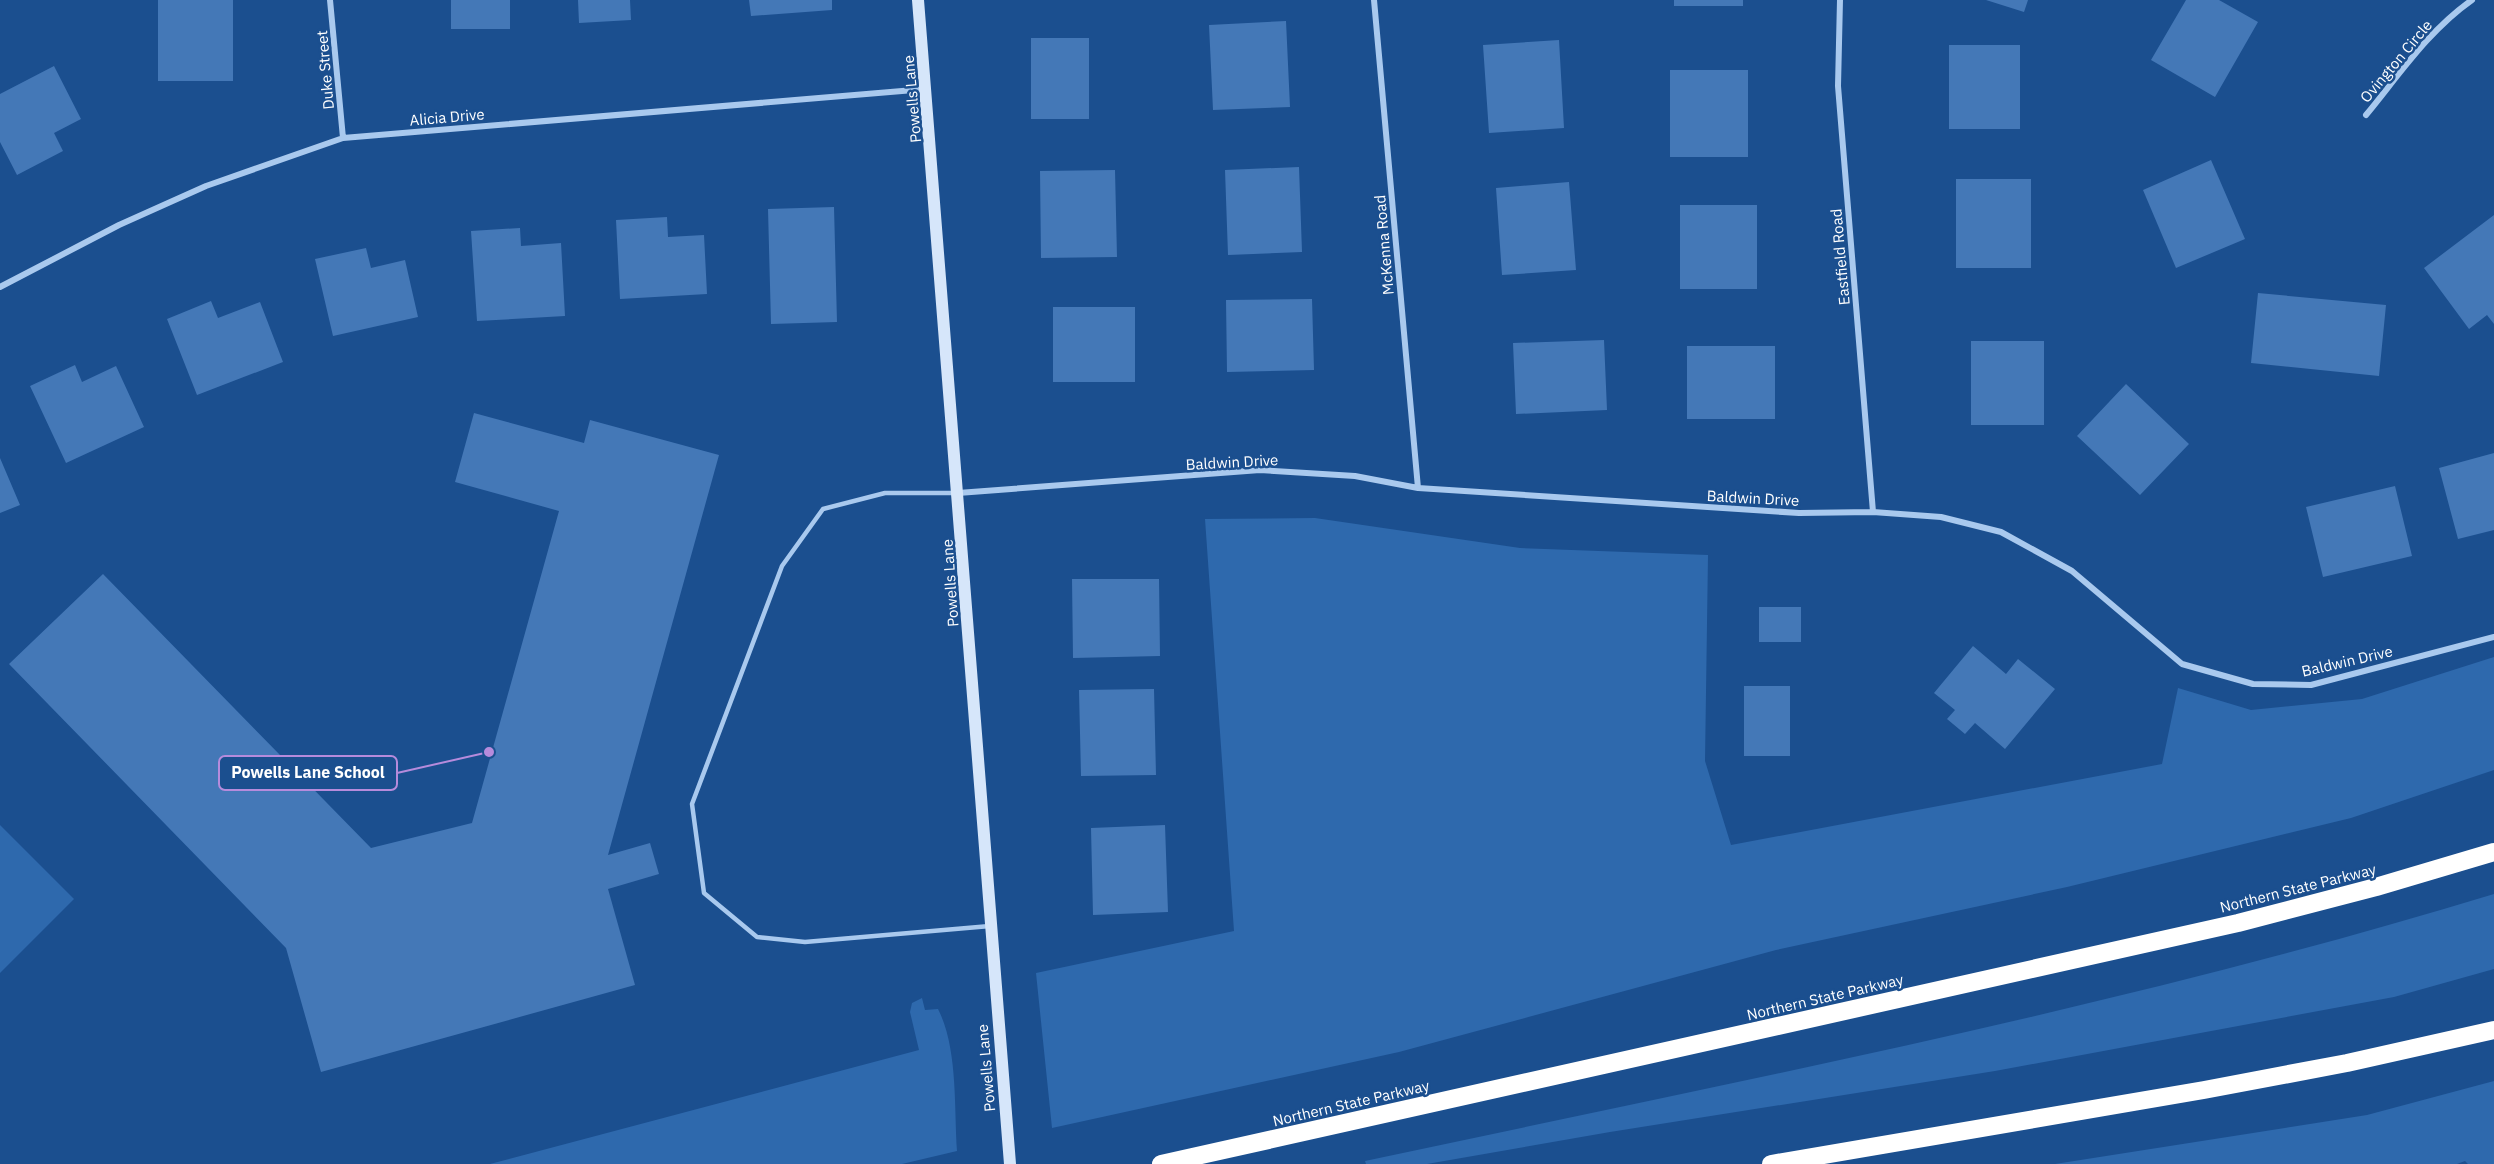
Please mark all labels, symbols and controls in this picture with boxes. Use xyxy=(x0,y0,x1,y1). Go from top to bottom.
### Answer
street label: Ovington Circle xyxy=(2356,16,2436,106)
street label: Duke Street xyxy=(312,30,338,110)
street label: Powells Lane xyxy=(899,54,925,144)
street label: Alicia Drive xyxy=(409,104,485,130)
street label: McKenna Road xyxy=(1370,194,1398,296)
street label: Eastfield Road xyxy=(1826,208,1854,306)
street label: Baldwin Drive xyxy=(1185,450,1279,474)
street label: Baldwin Drive xyxy=(1706,486,1800,510)
street label: Powells Lane xyxy=(937,538,963,628)
street label: Baldwin Drive xyxy=(2300,641,2394,681)
callout: Powells Lane School xyxy=(219,756,397,790)
text: Powells Lane School xyxy=(231,762,385,782)
street label: Northern State Parkway xyxy=(2218,859,2379,917)
street label: Northern State Parkway xyxy=(1745,970,1906,1024)
street label: Powells Lane xyxy=(973,1023,999,1113)
street label: Northern State Parkway xyxy=(1271,1076,1432,1130)

